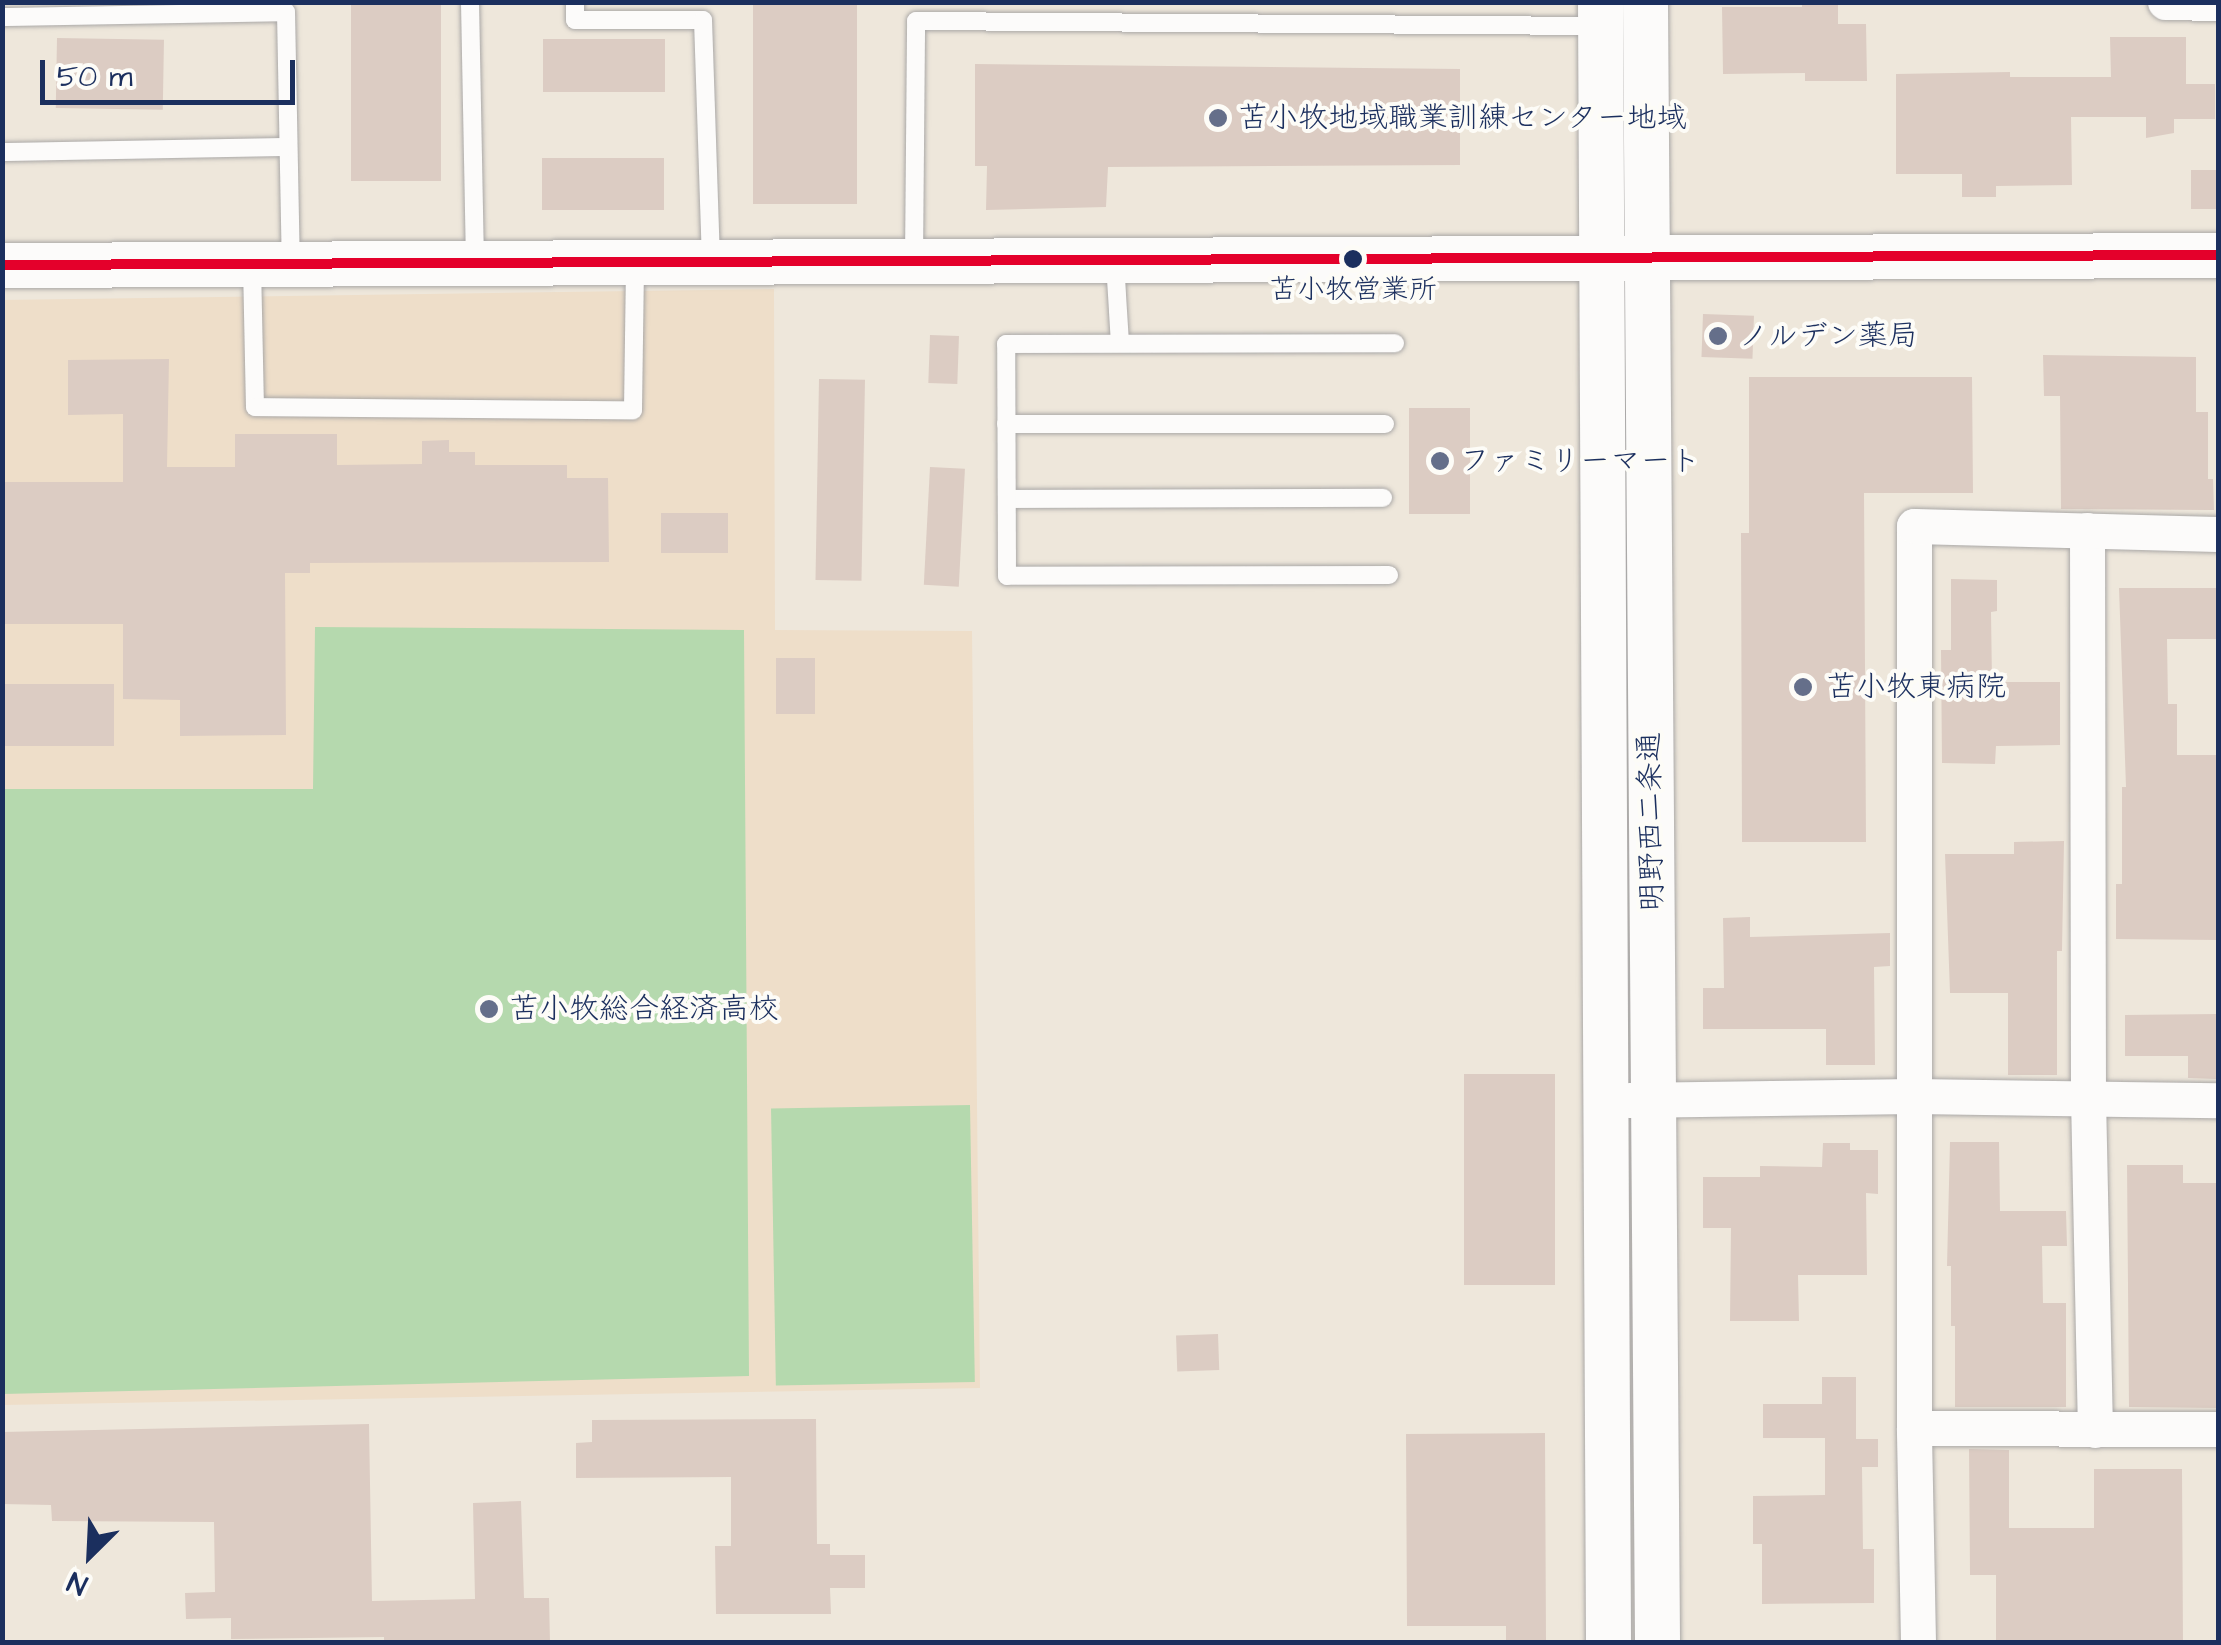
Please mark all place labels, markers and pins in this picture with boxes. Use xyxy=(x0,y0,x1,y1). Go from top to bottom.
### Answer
place label: 苫小牧地域職業訓練センター地域 xyxy=(1238,100,1688,136)
marker: 苫小牧地域職業訓練センター地域 xyxy=(1207,107,1229,129)
marker: 苫小牧営業所 xyxy=(1343,249,1363,269)
place label: 苫小牧営業所 xyxy=(1269,273,1437,307)
place label: ノルデン薬局 xyxy=(1738,318,1918,354)
marker: ノルデン薬局 xyxy=(1707,325,1729,347)
place label: ファミリーマート xyxy=(1460,443,1700,479)
marker: ファミリーマート xyxy=(1429,450,1451,472)
place label: 苫小牧東病院 xyxy=(1826,669,2006,705)
marker: 苫小牧東病院 xyxy=(1790,674,1816,700)
place label: 苫小牧総合経済高校 xyxy=(509,991,779,1027)
marker: 苫小牧総合経済高校 xyxy=(478,998,500,1020)

